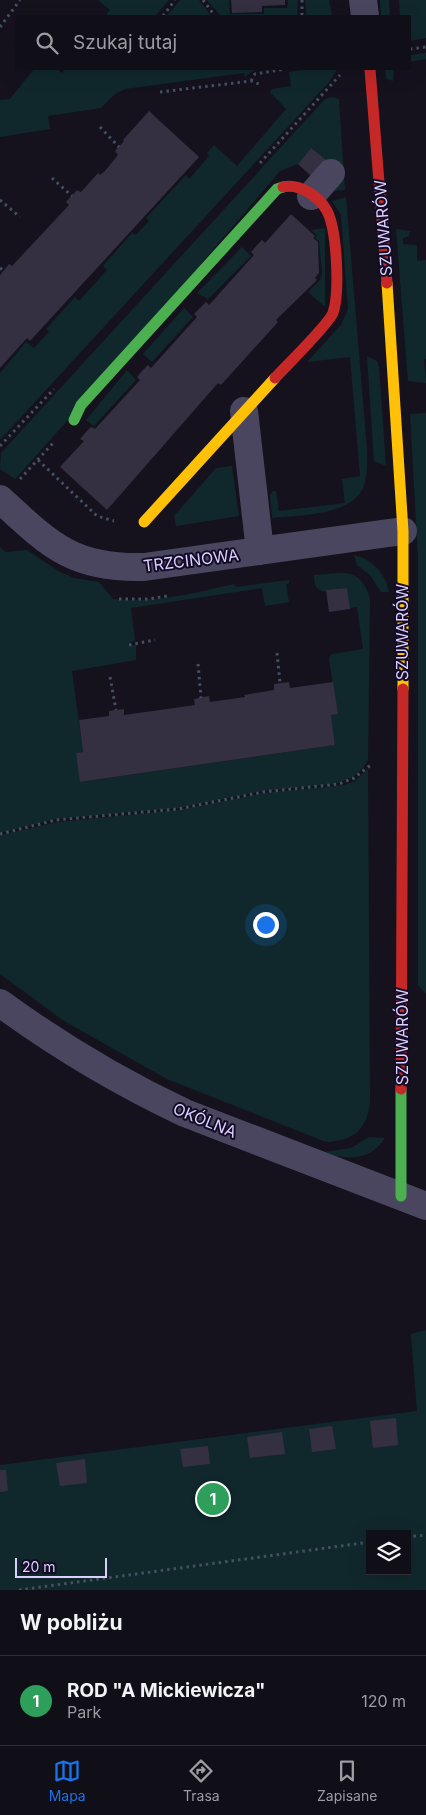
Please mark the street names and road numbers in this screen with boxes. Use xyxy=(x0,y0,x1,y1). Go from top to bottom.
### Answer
street label: SZUWARÓW xyxy=(370,179,396,277)
street label: TRZCINOWA xyxy=(142,544,240,576)
street label: SZUWARÓW xyxy=(392,584,412,680)
street label: SZUWARÓW xyxy=(392,989,412,1085)
street label: OKÓLNA xyxy=(170,1098,240,1142)

